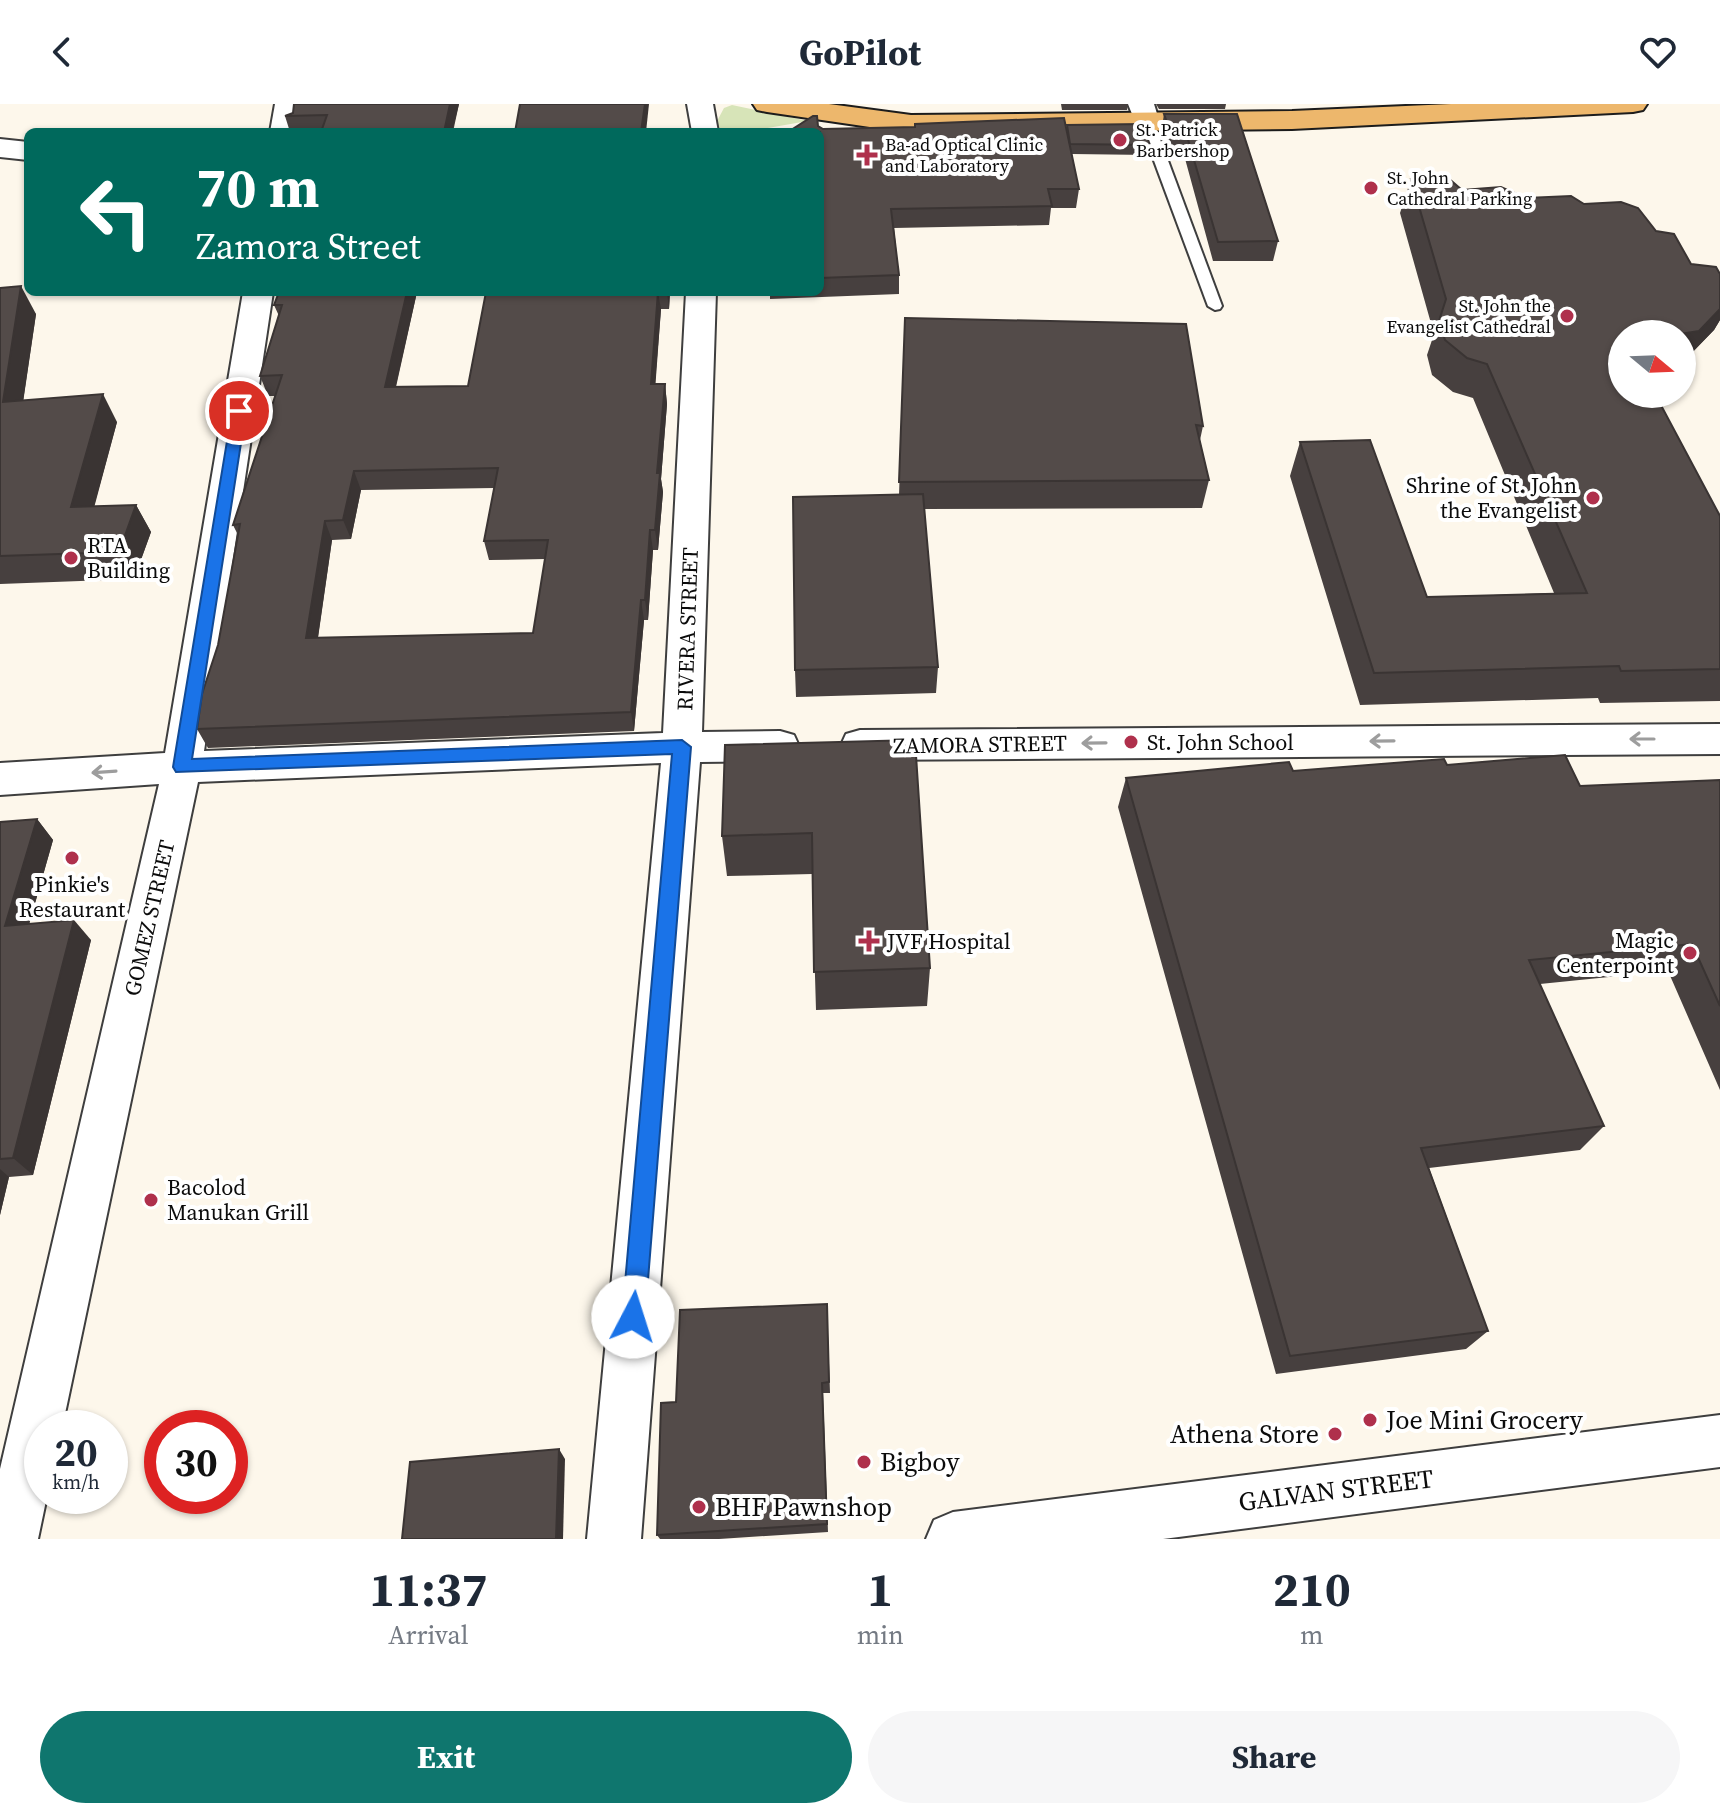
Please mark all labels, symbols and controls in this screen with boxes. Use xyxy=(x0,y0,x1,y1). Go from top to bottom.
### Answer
text: GoPilot xyxy=(799,28,921,77)
icon: back xyxy=(40,30,84,74)
icon: heart xyxy=(1636,30,1680,74)
place label: St. Patrick Barbershop xyxy=(1136,117,1229,163)
marker: St. Patrick Barbershop xyxy=(1111,131,1129,149)
place label: Ba-ad Optical Clinic and Laboratory xyxy=(885,132,1044,178)
marker: Ba-ad Optical Clinic and Laboratory xyxy=(856,144,878,166)
text: 70 m xyxy=(196,149,319,226)
icon: left xyxy=(64,160,168,264)
place label: St. John Cathedral Parking xyxy=(1387,165,1532,211)
marker: St. John Cathedral Parking xyxy=(1362,179,1380,197)
text: Zamora Street xyxy=(196,222,421,271)
place label: St. John the Evangelist Cathedral xyxy=(1386,293,1551,339)
marker: St. John the Evangelist Cathedral xyxy=(1558,307,1576,325)
north arrow xyxy=(1608,320,1696,408)
map controls xyxy=(1608,320,1696,408)
pin xyxy=(205,377,273,445)
icon: arrive xyxy=(217,389,261,433)
place label: Shrine of St. John the Evangelist xyxy=(1406,470,1578,525)
marker: Shrine of St. John the Evangelist xyxy=(1584,489,1602,507)
place label: RTA Building xyxy=(87,530,170,585)
street label: RIVERA STREET xyxy=(669,547,705,711)
marker: RTA Building xyxy=(62,549,80,567)
street label: ZAMORA STREET xyxy=(893,727,1067,761)
place label: St. John School xyxy=(1147,727,1294,757)
one-way arrow xyxy=(1629,731,1656,747)
marker: St. John School xyxy=(1122,733,1140,751)
one-way arrow xyxy=(1369,733,1396,748)
one-way arrow xyxy=(1081,735,1108,751)
one-way arrow xyxy=(91,765,118,780)
street label: GOMEZ STREET xyxy=(116,837,182,999)
marker: Pinkie's Restaurant xyxy=(63,849,81,867)
place label: Pinkie's Restaurant xyxy=(19,869,126,924)
place label: Magic Centerpoint xyxy=(1556,925,1675,980)
place label: JVF Hospital xyxy=(886,926,1011,956)
marker: JVF Hospital xyxy=(858,930,880,952)
marker: Magic Centerpoint xyxy=(1681,944,1699,962)
place label: Bacolod Manukan Grill xyxy=(167,1172,309,1227)
marker: Bacolod Manukan Grill xyxy=(142,1191,160,1209)
position arrow xyxy=(591,1275,675,1359)
place label: Joe Mini Grocery xyxy=(1385,1402,1584,1438)
speed limit sign: 30 xyxy=(144,1410,248,1514)
marker: Joe Mini Grocery xyxy=(1361,1411,1379,1429)
place label: Athena Store xyxy=(1170,1416,1319,1452)
text: 20 xyxy=(54,1425,98,1479)
marker: Athena Store xyxy=(1326,1425,1344,1443)
place label: Bigboy xyxy=(880,1444,960,1480)
marker: Bigboy xyxy=(855,1453,873,1471)
street label: GALVAN STREET xyxy=(1236,1460,1436,1520)
text: km/h xyxy=(52,1468,100,1496)
place label: BHF Pawnshop xyxy=(715,1489,892,1525)
marker: BHF Pawnshop xyxy=(690,1498,708,1516)
text: 11:37 xyxy=(369,1556,488,1622)
text: 1 xyxy=(867,1556,893,1622)
text: 210 xyxy=(1273,1556,1351,1622)
text: Arrival xyxy=(388,1617,469,1653)
text: min xyxy=(857,1617,904,1653)
text: m xyxy=(1300,1617,1324,1653)
button: Exit xyxy=(40,1711,852,1803)
button: Share xyxy=(868,1711,1680,1803)

